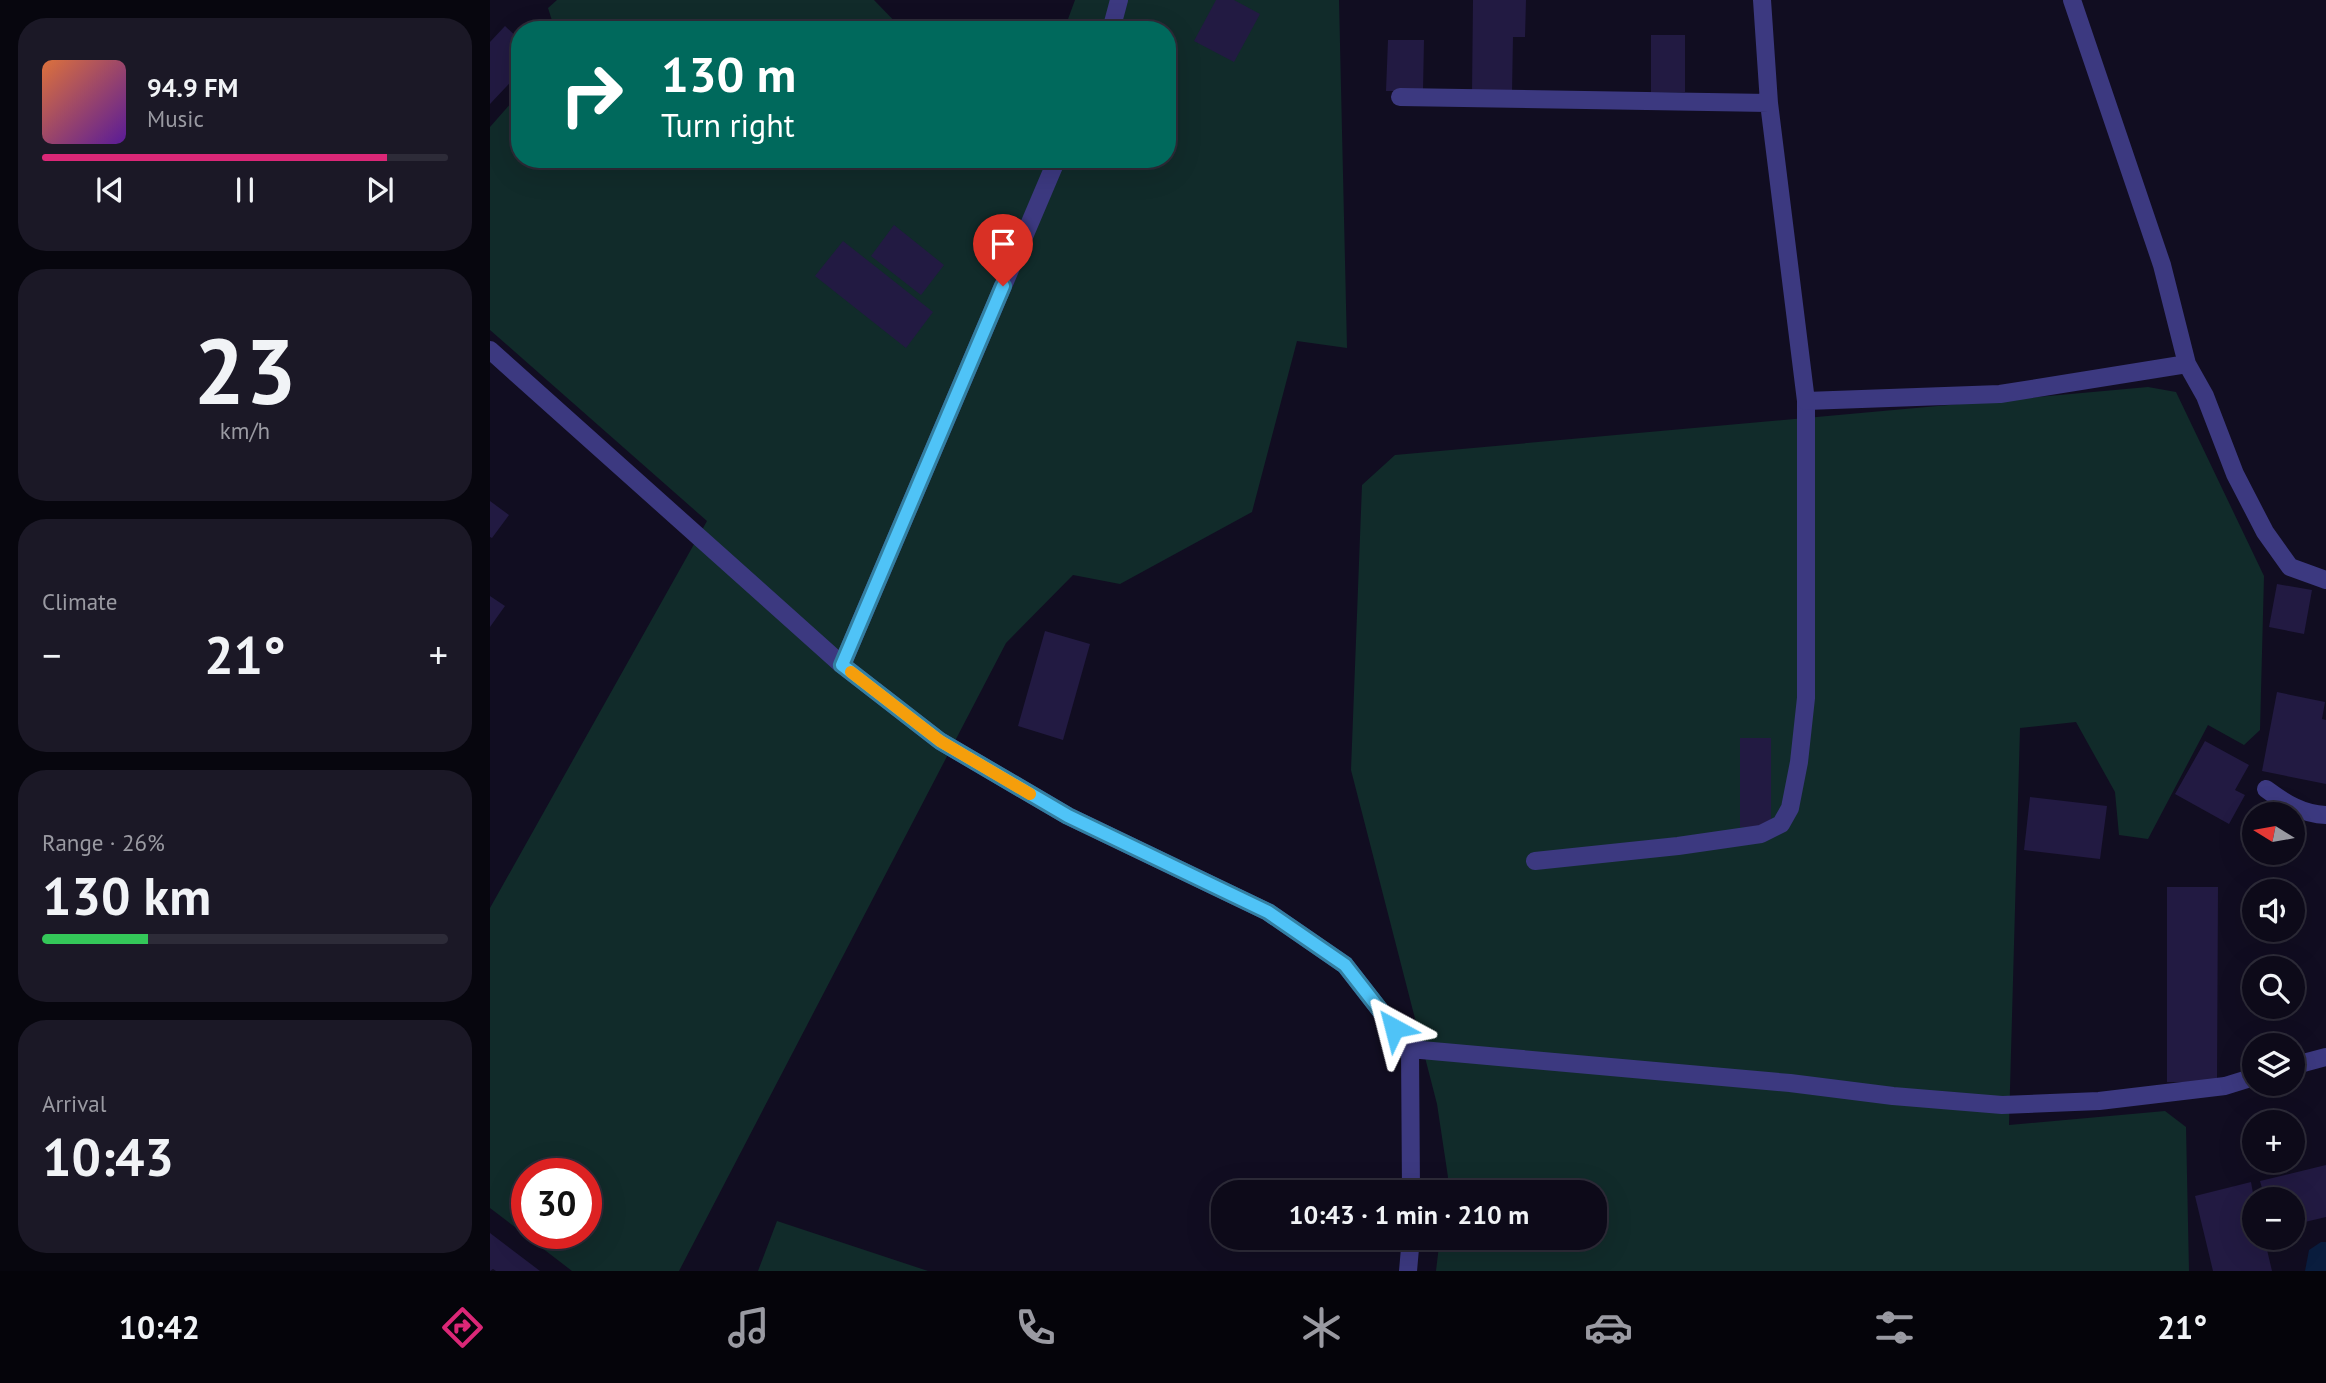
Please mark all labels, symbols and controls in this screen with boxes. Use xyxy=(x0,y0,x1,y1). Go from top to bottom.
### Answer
text: 130 m xyxy=(661,42,796,106)
icon: right xyxy=(546,49,637,140)
text: 94.9 FM xyxy=(147,71,238,104)
text: Music xyxy=(147,104,204,133)
text: Turn right xyxy=(661,104,795,146)
icon: previous xyxy=(91,171,129,209)
icon: pause xyxy=(226,171,264,209)
icon: next xyxy=(361,171,399,209)
pin xyxy=(973,214,1033,286)
icon: arrive xyxy=(984,225,1022,263)
text: 23 xyxy=(193,311,297,429)
text: km/h xyxy=(220,416,270,445)
text: Climate xyxy=(42,587,117,616)
text: 21° xyxy=(204,621,286,688)
text: − xyxy=(42,630,61,679)
text: + xyxy=(429,630,448,679)
north arrow xyxy=(2242,802,2305,864)
map controls xyxy=(2242,802,2305,1250)
text: Range · 26% xyxy=(42,828,165,857)
text: 130 km xyxy=(42,862,211,929)
button: sound xyxy=(2242,879,2305,942)
button: search xyxy=(2242,956,2305,1019)
position arrow xyxy=(1357,991,1431,1065)
button: layers xyxy=(2242,1033,2305,1096)
text: Arrival xyxy=(42,1089,106,1118)
button: + xyxy=(2242,1110,2305,1173)
text: 10:43 xyxy=(42,1123,174,1190)
speed limit sign: 30 xyxy=(511,1158,602,1249)
button: − xyxy=(2242,1187,2305,1250)
text: 10:43 · 1 min · 210 m xyxy=(1289,1198,1529,1231)
icon: directions xyxy=(438,1303,487,1352)
icon: music xyxy=(724,1303,773,1352)
icon: phone xyxy=(1011,1303,1060,1352)
icon: climate xyxy=(1297,1303,1346,1352)
icon: car xyxy=(1584,1303,1633,1352)
icon: filters xyxy=(1870,1303,1919,1352)
text: 10:42 xyxy=(119,1306,200,1348)
text: 21° xyxy=(2157,1306,2207,1348)

